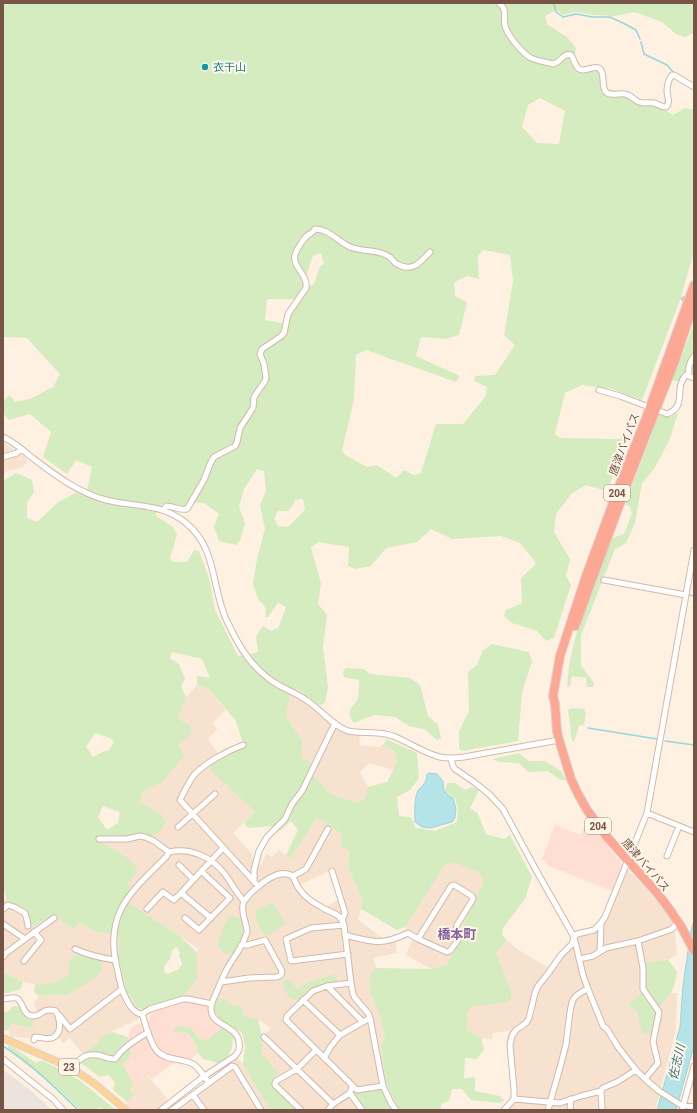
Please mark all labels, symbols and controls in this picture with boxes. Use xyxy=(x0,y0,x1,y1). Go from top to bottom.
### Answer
place label: 衣干山 xyxy=(213,61,246,74)
marker: 衣干山 xyxy=(200,62,210,72)
street label: 唐津バイパス xyxy=(607,411,642,477)
road number: 204 xyxy=(604,485,630,501)
road number: 204 xyxy=(585,818,611,834)
street label: 唐津バイパス xyxy=(619,836,672,894)
district label: 橋本町 xyxy=(437,927,477,942)
water label: 佐志川 xyxy=(666,1041,688,1081)
road number: 23 xyxy=(59,1059,79,1075)

